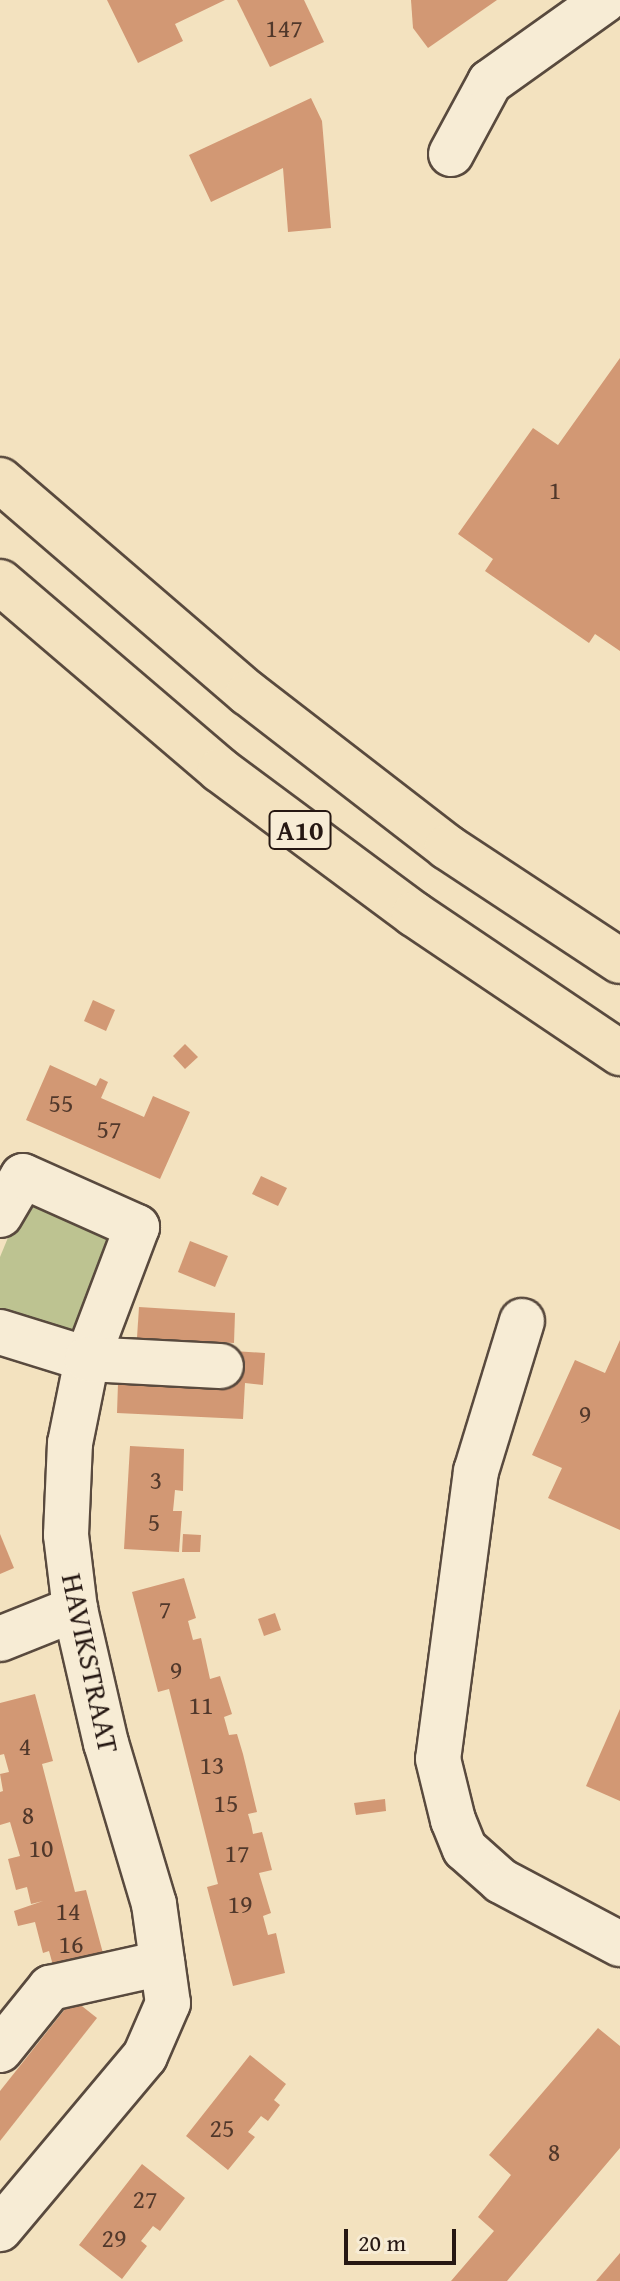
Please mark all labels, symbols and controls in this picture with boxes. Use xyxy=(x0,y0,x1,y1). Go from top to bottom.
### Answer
house number: 147 xyxy=(265,12,303,44)
house number: 1 xyxy=(549,474,561,506)
road number: A10 xyxy=(268,806,332,854)
house number: 55 xyxy=(48,1087,74,1119)
house number: 57 xyxy=(96,1113,122,1145)
house number: 9 xyxy=(579,1398,591,1430)
house number: 3 xyxy=(150,1464,162,1496)
house number: 5 xyxy=(148,1506,160,1538)
street label: HAVIKSTRAAT xyxy=(54,1570,128,1756)
house number: 7 xyxy=(159,1593,171,1625)
house number: 9 xyxy=(170,1654,182,1686)
house number: 11 xyxy=(188,1689,214,1721)
house number: 4 xyxy=(19,1730,31,1762)
house number: 13 xyxy=(199,1749,225,1781)
house number: 15 xyxy=(213,1787,239,1819)
house number: 8 xyxy=(22,1799,34,1831)
house number: 10 xyxy=(28,1832,54,1864)
house number: 17 xyxy=(224,1837,250,1869)
house number: 19 xyxy=(227,1888,253,1920)
house number: 14 xyxy=(55,1895,81,1927)
house number: 16 xyxy=(58,1928,84,1960)
house number: 25 xyxy=(209,2112,235,2144)
house number: 8 xyxy=(548,2136,560,2168)
house number: 27 xyxy=(132,2183,158,2215)
scale bar xyxy=(348,2213,460,2263)
house number: 29 xyxy=(101,2222,127,2254)
text: 20 m xyxy=(358,2225,406,2260)

